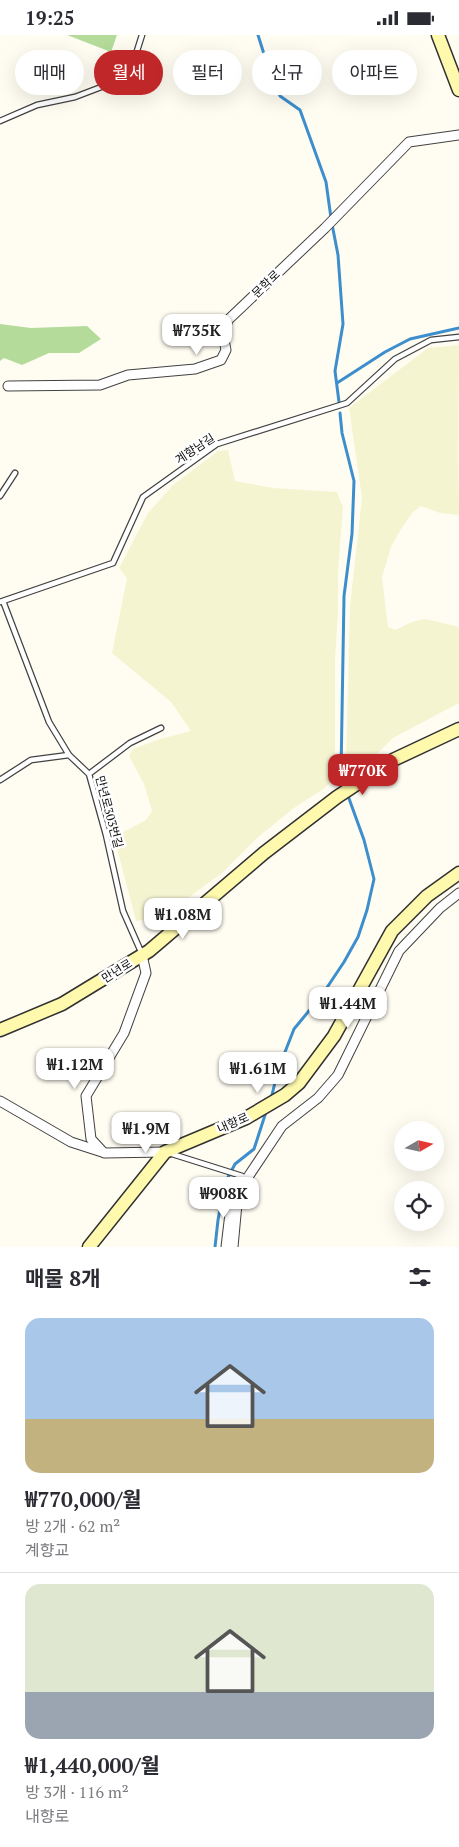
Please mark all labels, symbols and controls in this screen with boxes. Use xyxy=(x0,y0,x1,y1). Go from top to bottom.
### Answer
text: 19:25 xyxy=(25,5,74,30)
chip: 매매 xyxy=(15,50,84,95)
chip: 월세 xyxy=(94,50,163,95)
chip: 필터 xyxy=(173,50,242,95)
chip: 신규 xyxy=(252,50,322,95)
chip: 아파트 xyxy=(332,50,417,95)
street label: 문학로 xyxy=(249,267,283,301)
pin: ₩735K xyxy=(162,313,232,356)
text: ₩735K xyxy=(173,319,221,341)
street label: 계향남길 xyxy=(172,430,217,467)
pin: ₩770K xyxy=(328,753,398,796)
text: ₩770K xyxy=(339,759,387,781)
street label: 만년로303번길 xyxy=(93,774,126,850)
pin: ₩1.08M xyxy=(142,897,224,940)
text: ₩1.08M xyxy=(155,903,211,925)
street label: 만년로 xyxy=(99,955,135,986)
pin: ₩1.44M xyxy=(307,987,389,1029)
text: ₩1.44M xyxy=(320,992,376,1014)
pin: ₩1.12M xyxy=(34,1047,116,1090)
pin: ₩1.61M xyxy=(217,1051,299,1094)
text: ₩1.12M xyxy=(47,1053,103,1075)
text: ₩1.61M xyxy=(230,1057,286,1079)
street label: 내향로 xyxy=(215,1109,251,1136)
pin: ₩1.9M xyxy=(111,1111,181,1154)
text: ₩1.9M xyxy=(122,1117,170,1139)
north arrow xyxy=(394,1121,444,1171)
map controls xyxy=(394,1121,444,1231)
pin: ₩908K xyxy=(189,1177,259,1219)
button: locate xyxy=(394,1181,444,1231)
text: ₩908K xyxy=(200,1182,248,1204)
icon: filters xyxy=(406,1263,434,1291)
text: 매물 8개 xyxy=(25,1264,101,1292)
icon: home xyxy=(185,1351,275,1441)
text: ₩770,000/월 xyxy=(25,1485,142,1513)
text: 방 2개 · 62 m² xyxy=(25,1515,120,1537)
text: 계향교 xyxy=(25,1539,69,1561)
icon: home xyxy=(185,1616,275,1706)
text: ₩1,440,000/월 xyxy=(25,1751,160,1779)
text: 방 3개 · 116 m² xyxy=(25,1781,129,1803)
text: 내향로 xyxy=(25,1805,69,1827)

